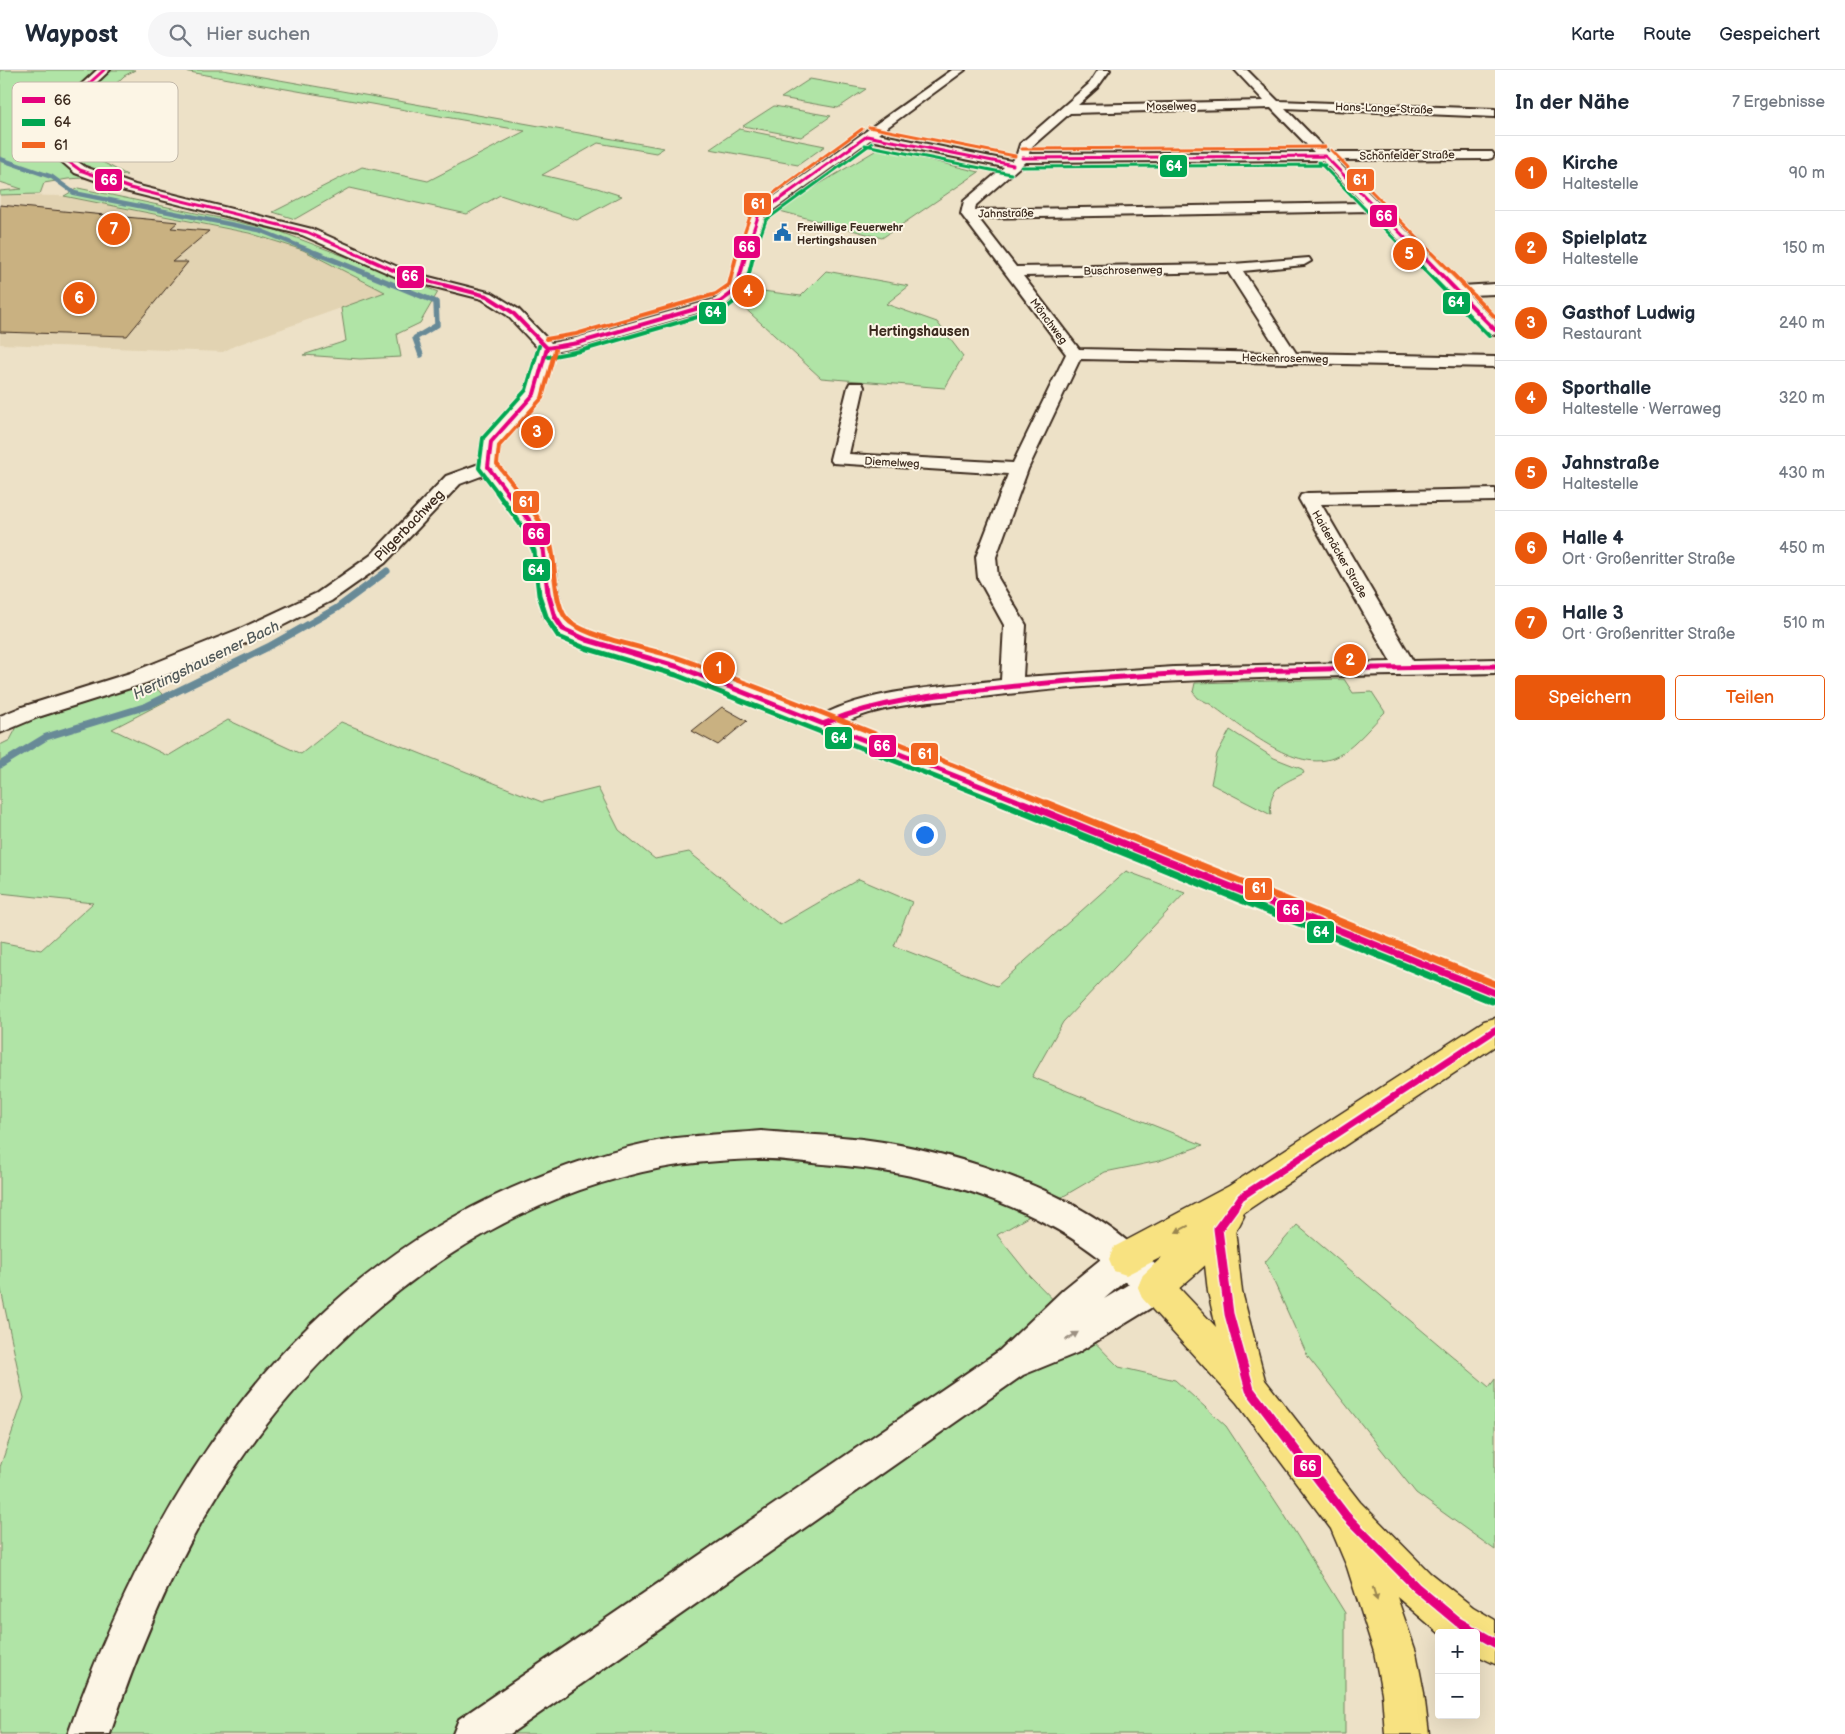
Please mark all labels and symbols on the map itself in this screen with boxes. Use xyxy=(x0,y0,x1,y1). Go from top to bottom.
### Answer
legend xyxy=(12,82,178,162)
text: 66 xyxy=(54,92,72,109)
street label: Moselweg xyxy=(1146,100,1196,113)
street label: Hans-Lange-Straße xyxy=(1335,100,1434,117)
text: 64 xyxy=(54,114,72,131)
text: 61 xyxy=(54,137,68,154)
street label: Schönfelder Straße xyxy=(1359,148,1455,163)
line badge: 64 xyxy=(1159,154,1188,178)
text: 64 xyxy=(1166,158,1183,175)
line badge: 66 xyxy=(94,168,123,192)
line badge: 61 xyxy=(1346,168,1375,192)
text: 66 xyxy=(101,172,117,189)
text: 61 xyxy=(1353,172,1367,189)
line badge: 61 xyxy=(743,192,772,216)
text: 61 xyxy=(751,196,765,213)
line badge: 66 xyxy=(1369,204,1398,228)
street label: Jahnstraße xyxy=(978,207,1034,220)
text: 66 xyxy=(1376,208,1392,225)
pin: 7 xyxy=(98,210,130,248)
place label: Freiwillige Feuerwehr Hertingshausen xyxy=(797,221,904,247)
public building icon: Freiwillige Feuerwehr Hertingshausen xyxy=(773,223,793,243)
line badge: 66 xyxy=(733,235,761,259)
pin: 5 xyxy=(1393,235,1425,273)
text: 66 xyxy=(739,239,755,256)
street label: Buschrosenweg xyxy=(1083,263,1163,278)
line badge: 66 xyxy=(396,265,425,289)
text: 66 xyxy=(402,268,418,285)
pin: 4 xyxy=(732,272,764,310)
pin: 6 xyxy=(63,279,95,317)
line badge: 64 xyxy=(1442,291,1471,315)
text: 64 xyxy=(1448,294,1465,311)
street label: Mönchweg xyxy=(1027,296,1070,347)
line badge: 64 xyxy=(698,301,727,325)
text: 64 xyxy=(705,304,722,321)
district label: Hertingshausen xyxy=(868,323,970,340)
street label: Heckenrosenweg xyxy=(1242,351,1328,366)
pin: 3 xyxy=(521,413,553,451)
street label: Diemelweg xyxy=(864,455,920,470)
street label: Pilgerbachweg xyxy=(371,486,448,565)
line badge: 61 xyxy=(512,490,540,514)
text: 61 xyxy=(519,494,533,511)
street label: Haidenäcker Straße xyxy=(1309,508,1370,601)
line badge: 66 xyxy=(522,522,551,546)
text: 66 xyxy=(528,526,544,543)
line badge: 64 xyxy=(522,558,551,582)
text: 64 xyxy=(528,562,545,579)
water label: Hertingshausener Bach xyxy=(130,617,283,704)
pin: 2 xyxy=(1334,641,1366,679)
pin: 1 xyxy=(703,649,735,687)
line badge: 64 xyxy=(824,726,853,750)
text: 64 xyxy=(831,730,848,747)
line badge: 66 xyxy=(868,734,897,758)
text: 66 xyxy=(874,738,890,755)
line badge: 61 xyxy=(910,742,939,766)
text: 61 xyxy=(918,746,932,763)
your location xyxy=(912,822,938,848)
line badge: 61 xyxy=(1244,877,1273,901)
text: 61 xyxy=(1252,880,1266,897)
line badge: 66 xyxy=(1276,899,1305,923)
text: 66 xyxy=(1283,902,1299,919)
line badge: 64 xyxy=(1306,920,1335,944)
text: 64 xyxy=(1313,924,1330,941)
one-way arrow xyxy=(1175,1225,1189,1233)
one-way arrow xyxy=(1066,1332,1079,1341)
line badge: 66 xyxy=(1293,1454,1322,1478)
text: 66 xyxy=(1300,1458,1316,1475)
one-way arrow xyxy=(1372,1587,1380,1602)

